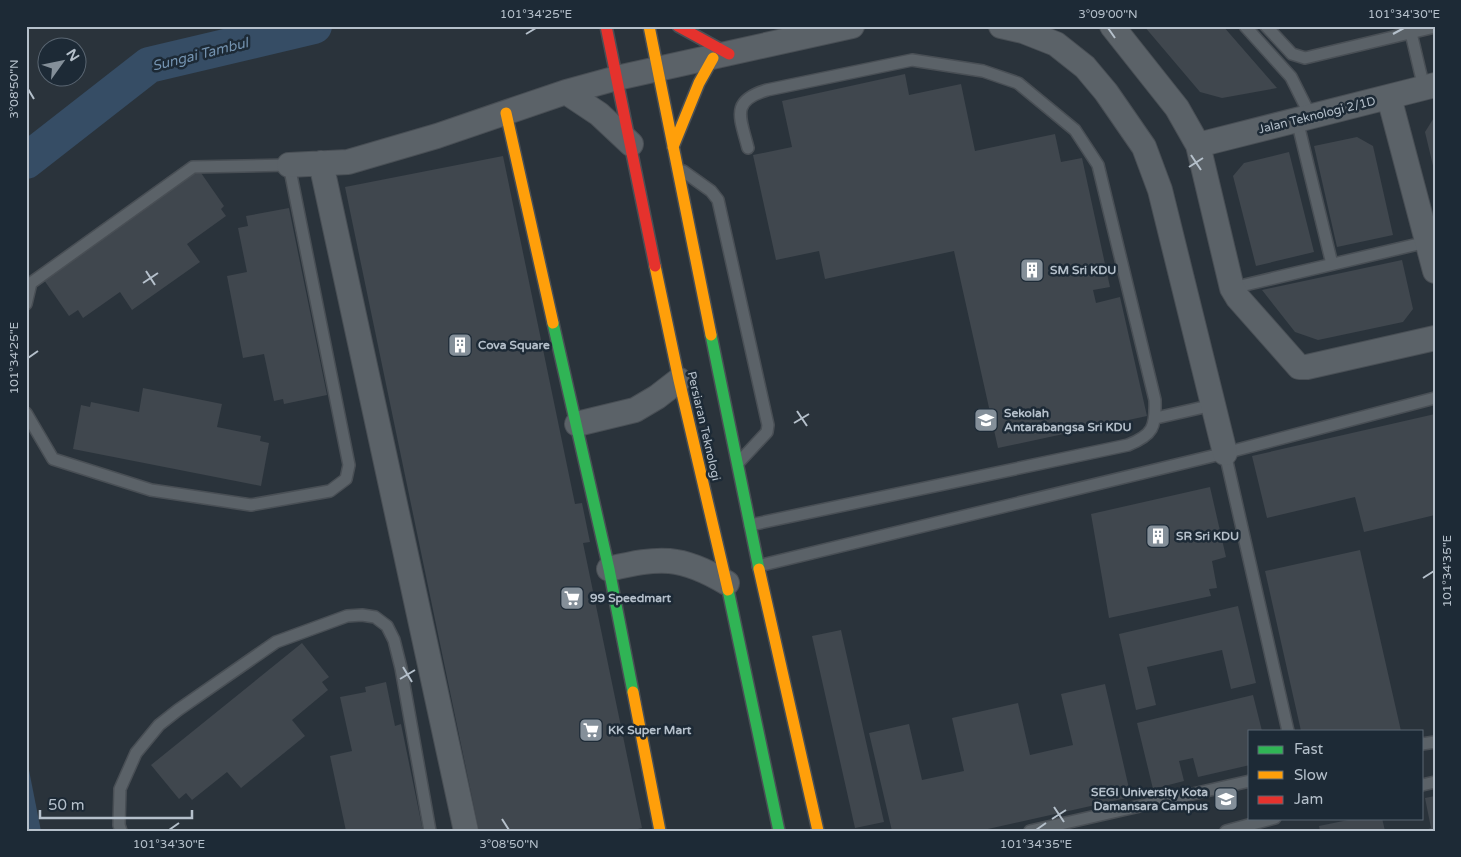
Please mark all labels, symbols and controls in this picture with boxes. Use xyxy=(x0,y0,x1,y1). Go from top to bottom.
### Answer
text: 101°34'25"E xyxy=(500,7,573,21)
text: 3°09'00"N xyxy=(1078,7,1138,21)
text: 101°34'30"E xyxy=(1368,7,1441,21)
water label: Sungai Tambul xyxy=(150,34,251,75)
north arrow xyxy=(38,38,88,88)
text: N xyxy=(62,46,83,65)
text: 3°08'50"N xyxy=(7,59,21,119)
street label: Jalan Teknologi 2/1D xyxy=(1257,94,1377,136)
building icon: SM Sri KDU xyxy=(1019,257,1045,283)
place label: SM Sri KDU xyxy=(1050,263,1116,277)
text: 101°34'25"E xyxy=(7,321,21,394)
building icon: Cova Square xyxy=(447,332,473,358)
place label: Cova Square xyxy=(478,338,550,353)
street label: Persiaran Teknologi xyxy=(685,370,723,482)
place label: Sekolah Antarabangsa Sri KDU xyxy=(1004,406,1132,435)
school or university icon: Sekolah Antarabangsa Sri KDU xyxy=(973,407,999,433)
building icon: SR Sri KDU xyxy=(1145,523,1171,549)
place label: SR Sri KDU xyxy=(1176,529,1239,543)
text: 101°34'35"E xyxy=(1440,534,1454,607)
supermarket icon: 99 Speedmart xyxy=(559,585,585,611)
place label: 99 Speedmart xyxy=(590,591,672,606)
supermarket icon: KK Super Mart xyxy=(578,717,604,743)
place label: KK Super Mart xyxy=(608,723,692,738)
legend xyxy=(1248,730,1424,820)
text: Fast xyxy=(1294,740,1324,758)
text: Slow xyxy=(1294,766,1328,784)
place label: SEGI University Kota Damansara Campus xyxy=(1091,785,1208,814)
school or university icon: SEGI University Kota Damansara Campus xyxy=(1213,786,1239,812)
scale bar xyxy=(40,787,192,819)
text: Jam xyxy=(1294,790,1323,808)
text: 50 m xyxy=(48,796,85,814)
text: 101°34'30"E xyxy=(133,837,206,851)
text: 3°08'50"N xyxy=(479,837,539,851)
text: 101°34'35"E xyxy=(1000,837,1073,851)

